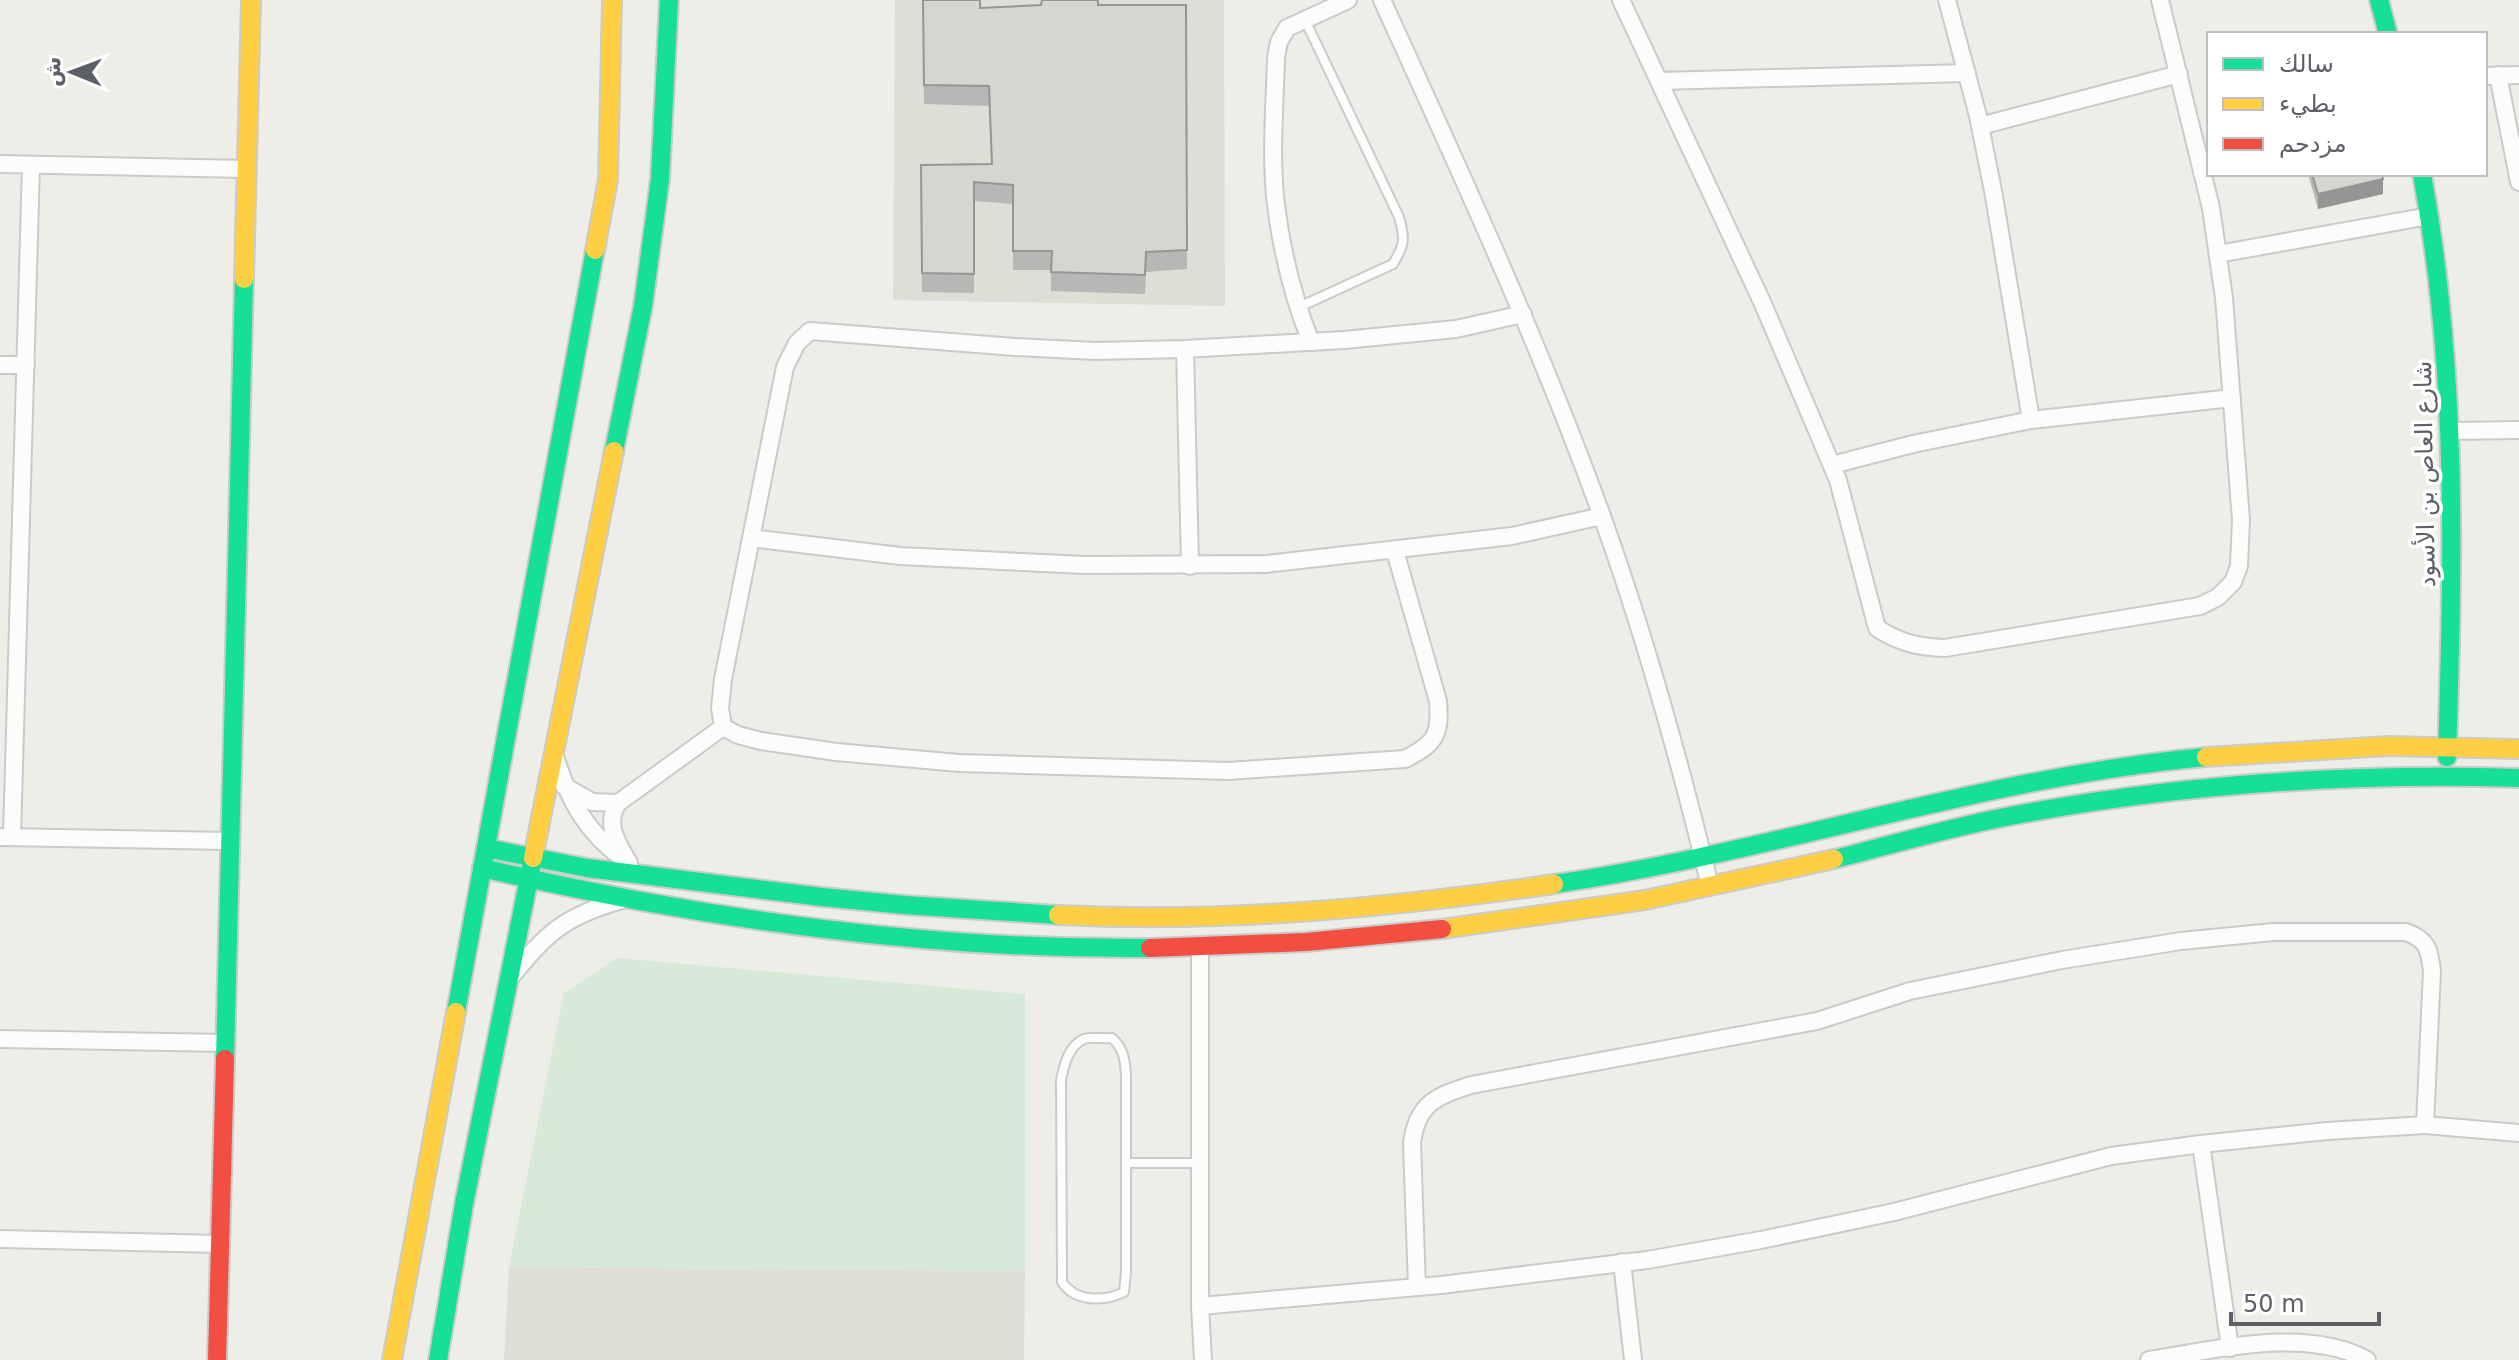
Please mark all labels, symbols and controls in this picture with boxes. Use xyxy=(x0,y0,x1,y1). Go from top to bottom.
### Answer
north arrow xyxy=(32,32,112,112)
legend xyxy=(2207,32,2487,176)
text: سالك xyxy=(2279,50,2334,78)
text: ش xyxy=(40,56,65,87)
text: بطيء xyxy=(2279,90,2337,118)
text: مزدحم xyxy=(2279,130,2347,158)
street label: شارع العاص بن الأسود xyxy=(2408,360,2441,588)
scale bar xyxy=(2231,1276,2379,1326)
text: 50 m xyxy=(2243,1290,2305,1318)

